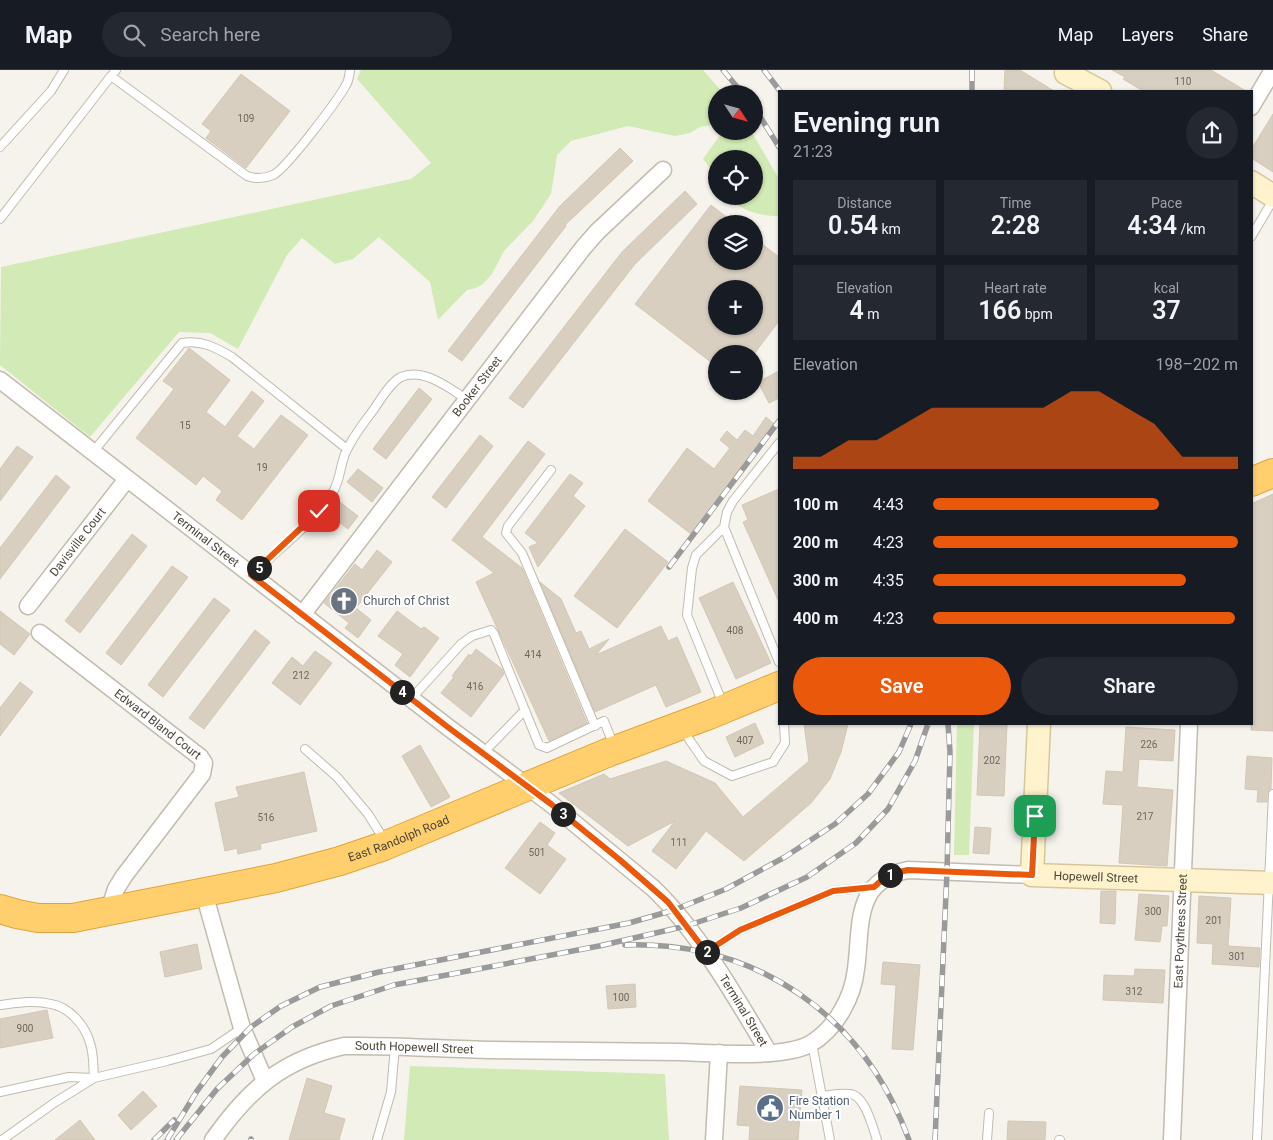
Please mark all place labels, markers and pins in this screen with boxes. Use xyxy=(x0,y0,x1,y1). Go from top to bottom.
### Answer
pin xyxy=(298,490,340,532)
pin: 5 xyxy=(246,556,272,580)
church icon: Church of Christ xyxy=(329,586,359,616)
place label: Church of Christ xyxy=(363,594,449,608)
pin: 4 xyxy=(390,680,414,704)
pin xyxy=(1014,795,1056,837)
pin: 3 xyxy=(550,802,576,826)
pin: 1 xyxy=(878,862,902,888)
pin: 2 xyxy=(694,940,720,964)
public building icon: Fire Station Number 1 xyxy=(755,1093,785,1123)
place label: Fire Station Number 1 xyxy=(789,1094,850,1122)

